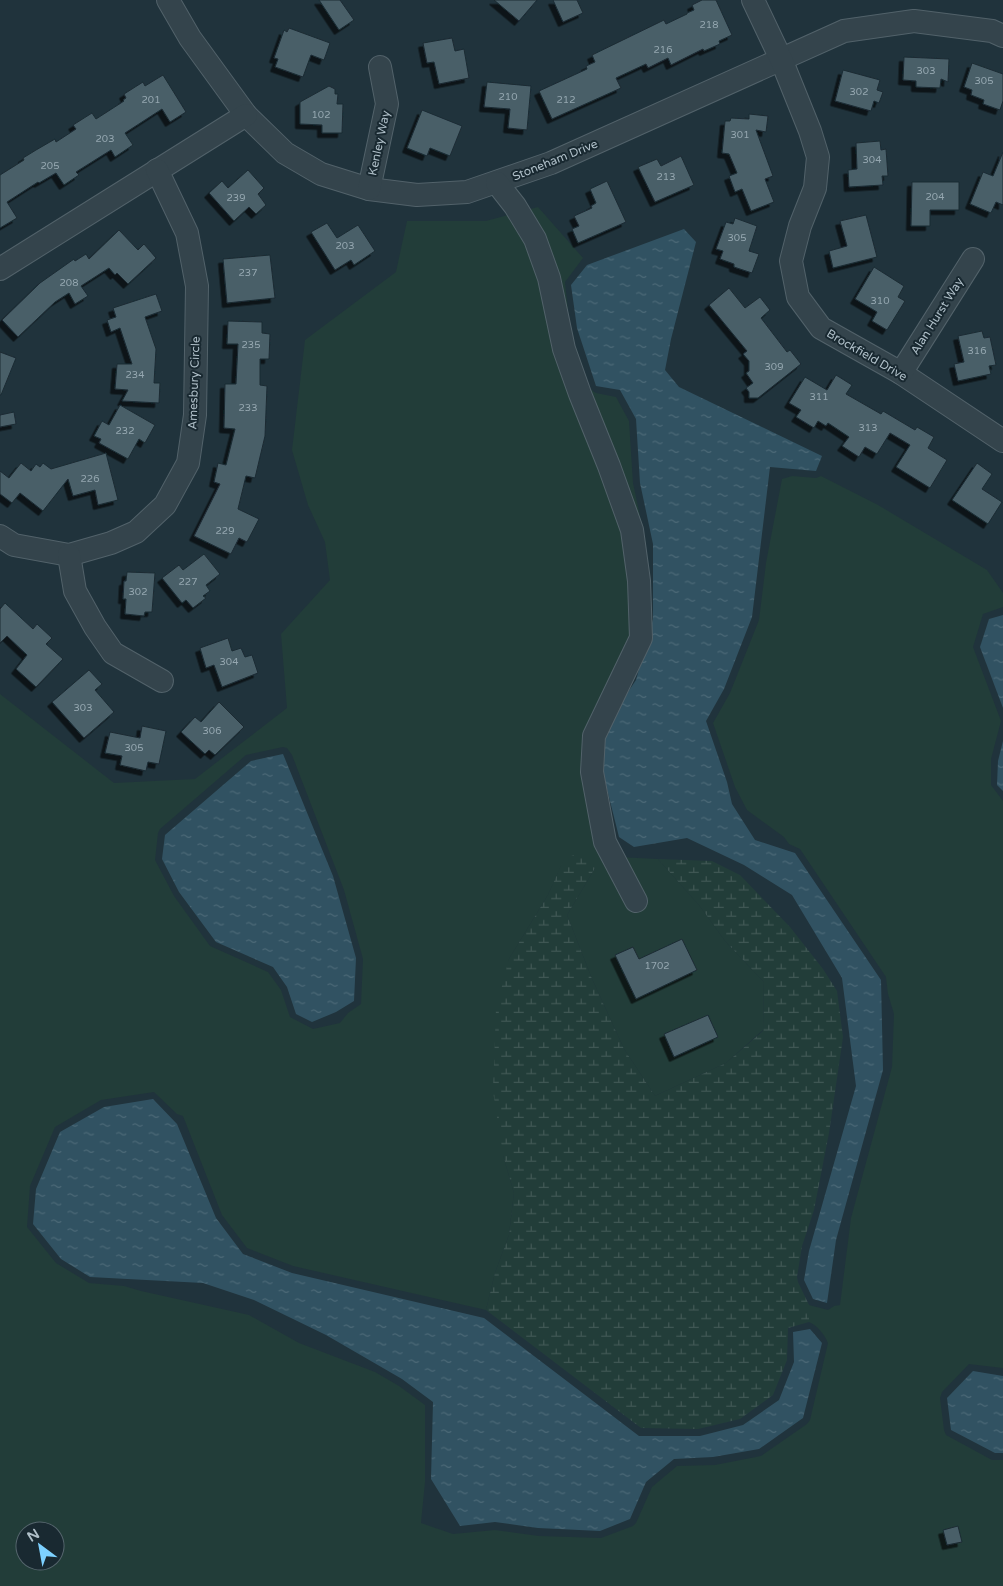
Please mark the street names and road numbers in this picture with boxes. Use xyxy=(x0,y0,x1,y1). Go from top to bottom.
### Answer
street label: Kenley Way xyxy=(365,109,393,177)
street label: Stoneham Drive xyxy=(510,136,600,183)
street label: Alan Hurst Way xyxy=(908,275,967,357)
street label: Brockfield Drive xyxy=(824,326,910,384)
street label: Amesbury Circle xyxy=(185,336,203,430)

